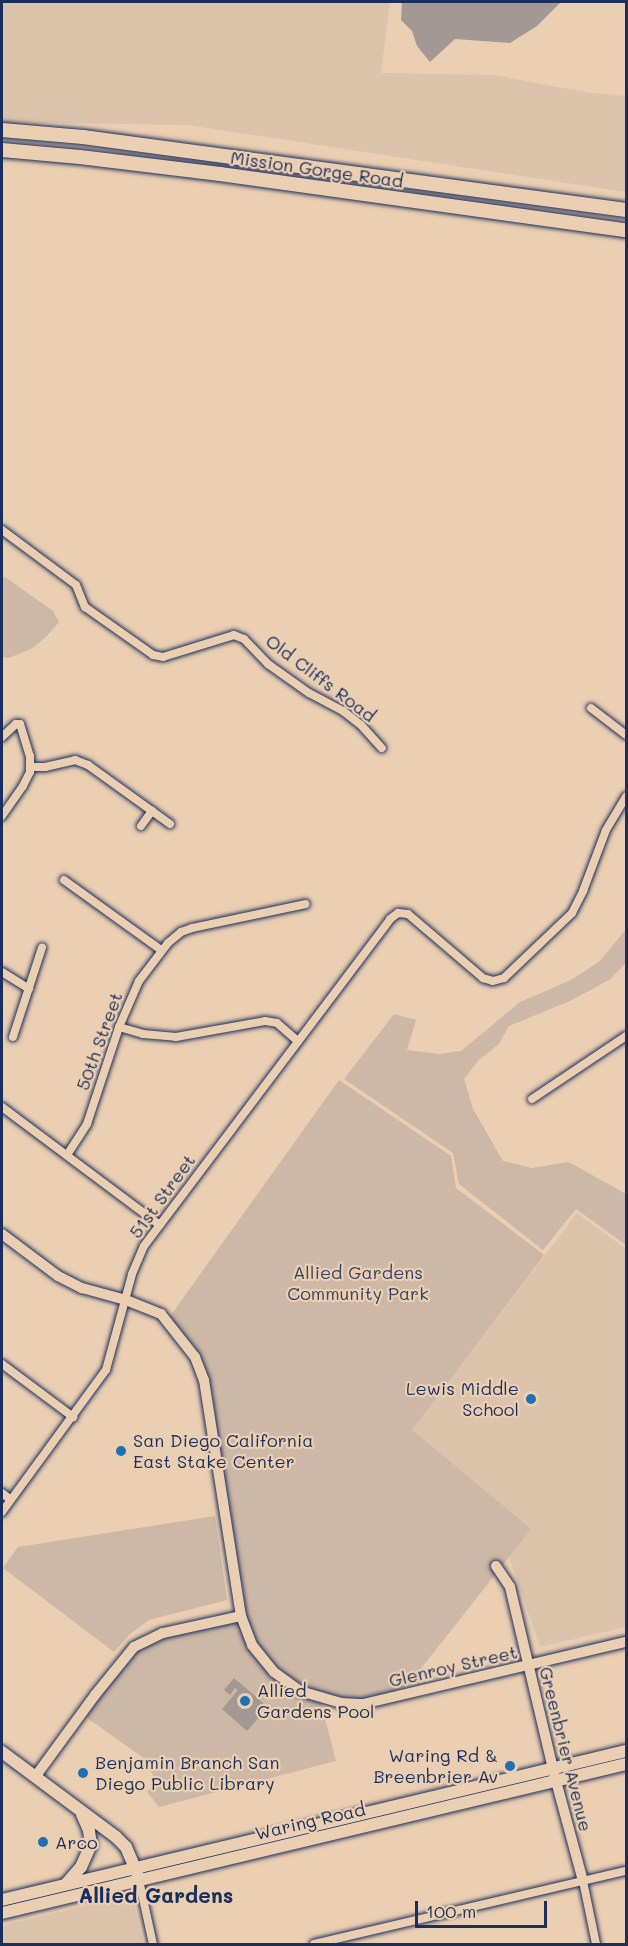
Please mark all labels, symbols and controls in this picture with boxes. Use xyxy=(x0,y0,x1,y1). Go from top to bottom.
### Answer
street label: Mission Gorge Road xyxy=(229,146,405,192)
street label: Old Cliffs Road xyxy=(262,630,380,726)
street label: 50th Street xyxy=(71,989,127,1093)
street label: 51st Street xyxy=(124,1150,200,1242)
park label: Allied Gardens Community Park xyxy=(287,1262,429,1304)
place label: Lewis Middle School xyxy=(406,1378,519,1420)
marker: Lewis Middle School xyxy=(524,1392,538,1406)
place label: San Diego California East Stake Center xyxy=(133,1430,313,1472)
marker: San Diego California East Stake Center xyxy=(114,1444,128,1458)
street label: Glenroy Street xyxy=(387,1641,519,1691)
street label: Greenbrier Avenue xyxy=(535,1664,597,1834)
place label: Allied Gardens Pool xyxy=(257,1680,374,1722)
marker: Allied Gardens Pool xyxy=(238,1694,252,1708)
place label: Waring Rd & Breenbrier Av xyxy=(373,1745,498,1788)
place label: Benjamin Branch San Diego Public Library xyxy=(95,1752,279,1794)
marker: Waring Rd & Breenbrier Av xyxy=(503,1759,517,1773)
marker: Benjamin Branch San Diego Public Library xyxy=(76,1766,90,1780)
street label: Waring Road xyxy=(253,1798,367,1844)
place label: Arco xyxy=(55,1831,98,1853)
marker: Arco xyxy=(36,1835,50,1849)
district label: Allied Gardens xyxy=(79,1882,233,1908)
scale bar xyxy=(418,1889,550,1927)
text: 100 m xyxy=(426,1899,476,1923)

